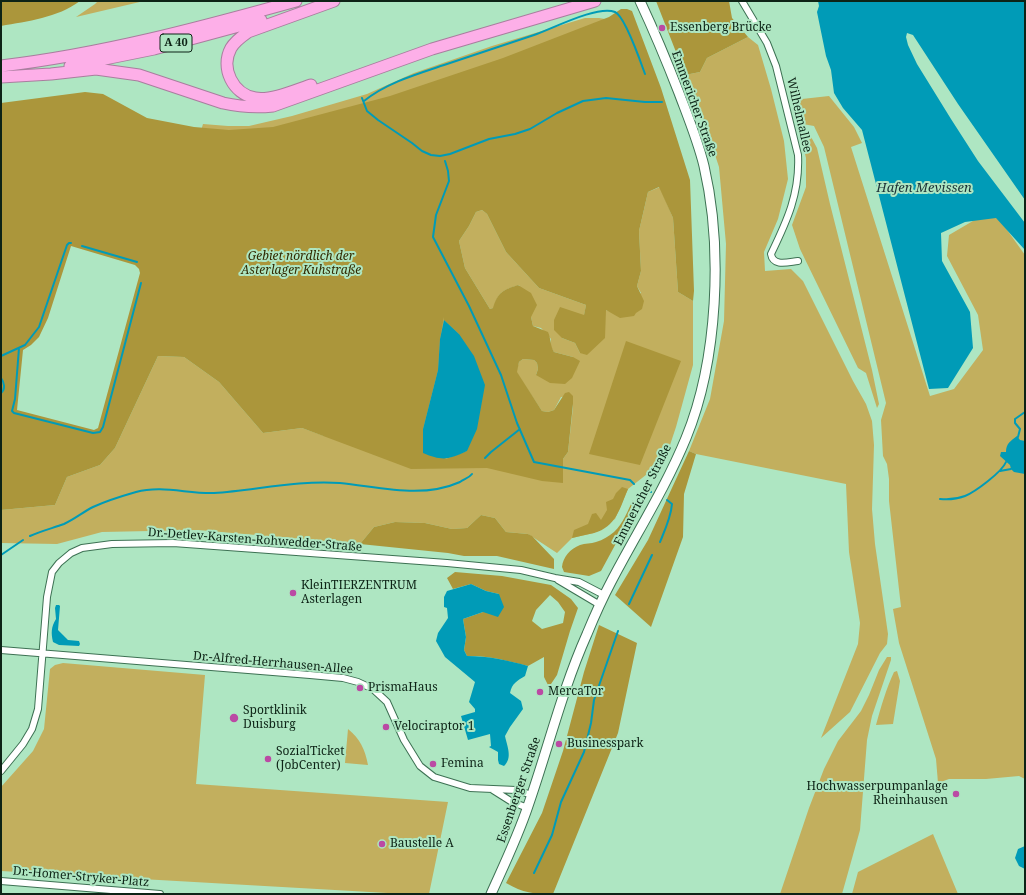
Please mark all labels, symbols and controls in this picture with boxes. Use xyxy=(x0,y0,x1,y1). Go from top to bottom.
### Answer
place label: Essenberg Brücke xyxy=(670,21,772,35)
marker: Essenberg Brücke xyxy=(657,23,667,33)
road number: A 40 xyxy=(160,34,192,52)
street label: Emmericher Straße xyxy=(668,49,720,159)
street label: Wilhelmallee xyxy=(783,76,815,154)
water label: Hafen Mevissen xyxy=(876,180,972,196)
park label: Gebiet nördlich der Asterlager Kuhstraße xyxy=(241,250,361,278)
street label: Emmericher Straße xyxy=(611,442,675,548)
street label: Dr.-Detlev-Karsten-Rohwedder-Straße xyxy=(147,525,363,555)
place label: KleinTIERZENTRUM Asterlagen xyxy=(301,579,417,607)
marker: KleinTIERZENTRUM Asterlagen xyxy=(288,588,298,598)
street label: Dr.-Alfred-Herrhausen-Allee xyxy=(192,649,354,677)
place label: PrismaHaus xyxy=(368,681,438,695)
marker: PrismaHaus xyxy=(355,683,365,693)
place label: MercaTor xyxy=(548,685,603,699)
marker: MercaTor xyxy=(535,687,545,697)
place label: Sportklinik Duisburg xyxy=(243,704,307,732)
marker: Sportklinik Duisburg xyxy=(228,712,240,724)
place label: Velociraptor 1 xyxy=(394,720,474,734)
marker: Velociraptor 1 xyxy=(381,722,391,732)
street label: Essenberger Straße xyxy=(494,735,544,845)
place label: Businesspark xyxy=(567,737,643,751)
marker: Businesspark xyxy=(554,739,564,749)
place label: SozialTicket (JobCenter) xyxy=(276,745,344,773)
marker: SozialTicket (JobCenter) xyxy=(263,754,273,764)
place label: Femina xyxy=(441,757,484,771)
marker: Femina xyxy=(428,759,438,769)
place label: Hochwasserpumpanlage Rheinhausen xyxy=(806,780,948,808)
marker: Hochwasserpumpanlage Rheinhausen xyxy=(951,789,961,799)
place label: Baustelle A xyxy=(390,837,454,851)
marker: Baustelle A xyxy=(377,839,387,849)
street label: Dr.-Homer-Stryker-Platz xyxy=(12,864,150,890)

